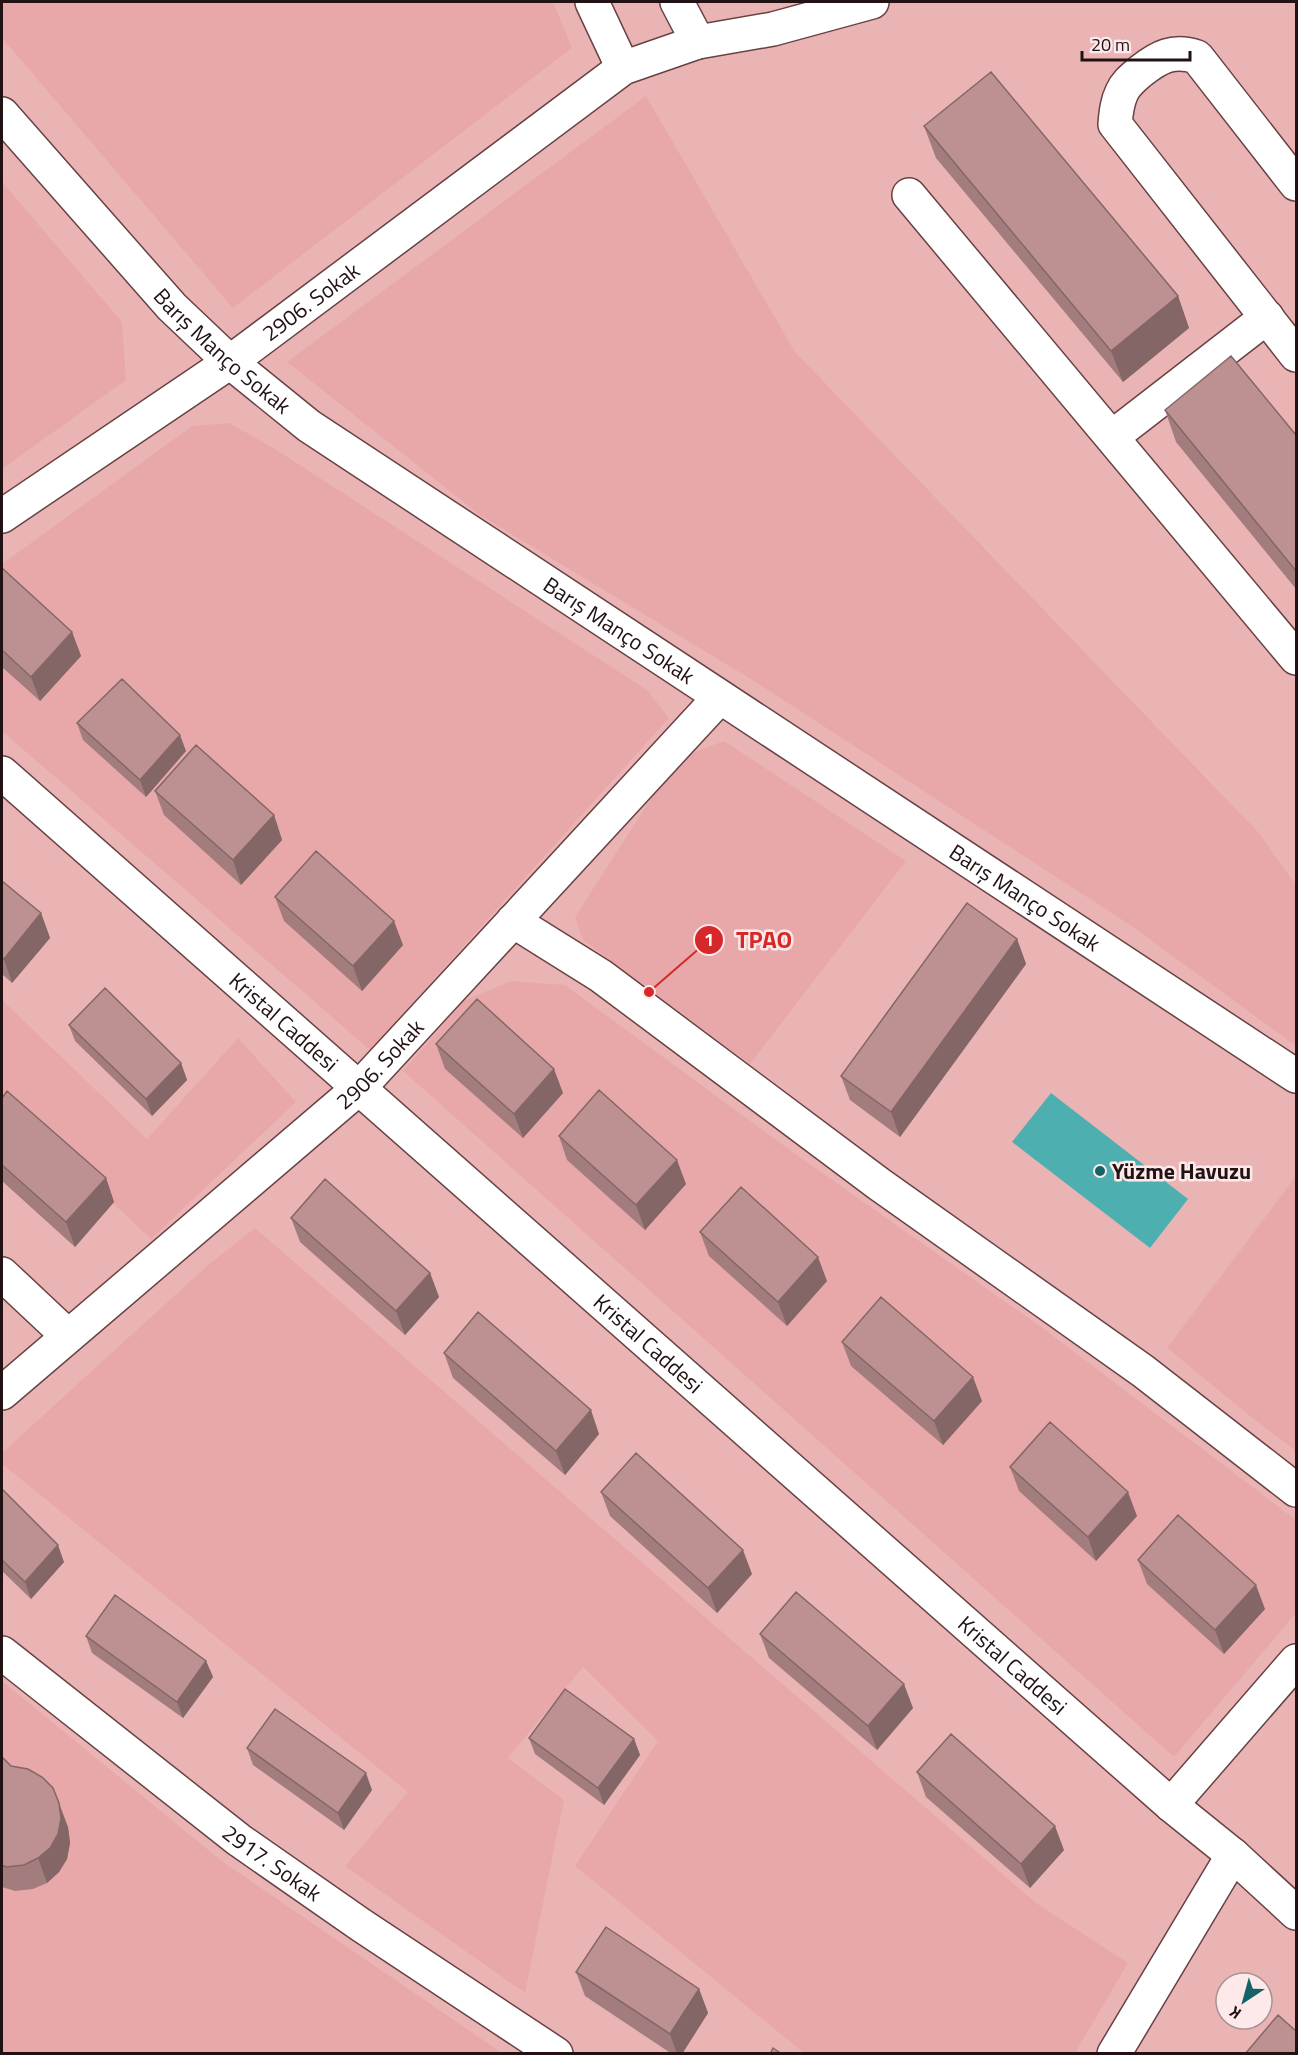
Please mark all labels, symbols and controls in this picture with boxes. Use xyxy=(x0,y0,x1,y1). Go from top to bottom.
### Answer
scale bar xyxy=(1082,24,1190,62)
text: 20 m xyxy=(1091,31,1130,58)
street label: 2906. Sokak xyxy=(255,253,367,350)
street label: Barış Manço Sokak xyxy=(146,280,299,422)
street label: Barış Manço Sokak xyxy=(537,568,702,693)
street label: Barış Manço Sokak xyxy=(942,835,1108,960)
callout: TPAO xyxy=(694,919,804,961)
text: TPAO xyxy=(736,921,792,957)
text: 1 xyxy=(704,926,714,953)
street label: Kristal Caddesi xyxy=(222,964,346,1080)
street label: 2906. Sokak xyxy=(328,1011,432,1118)
place label: Yüzme Havuzu xyxy=(1112,1154,1251,1188)
marker: Yüzme Havuzu xyxy=(1093,1164,1107,1178)
street label: Kristal Caddesi xyxy=(586,1286,711,1401)
street label: Kristal Caddesi xyxy=(950,1607,1075,1723)
street label: 2917. Sokak xyxy=(215,1816,329,1910)
north arrow xyxy=(1214,1971,1274,2031)
text: K xyxy=(1224,2000,1246,2026)

